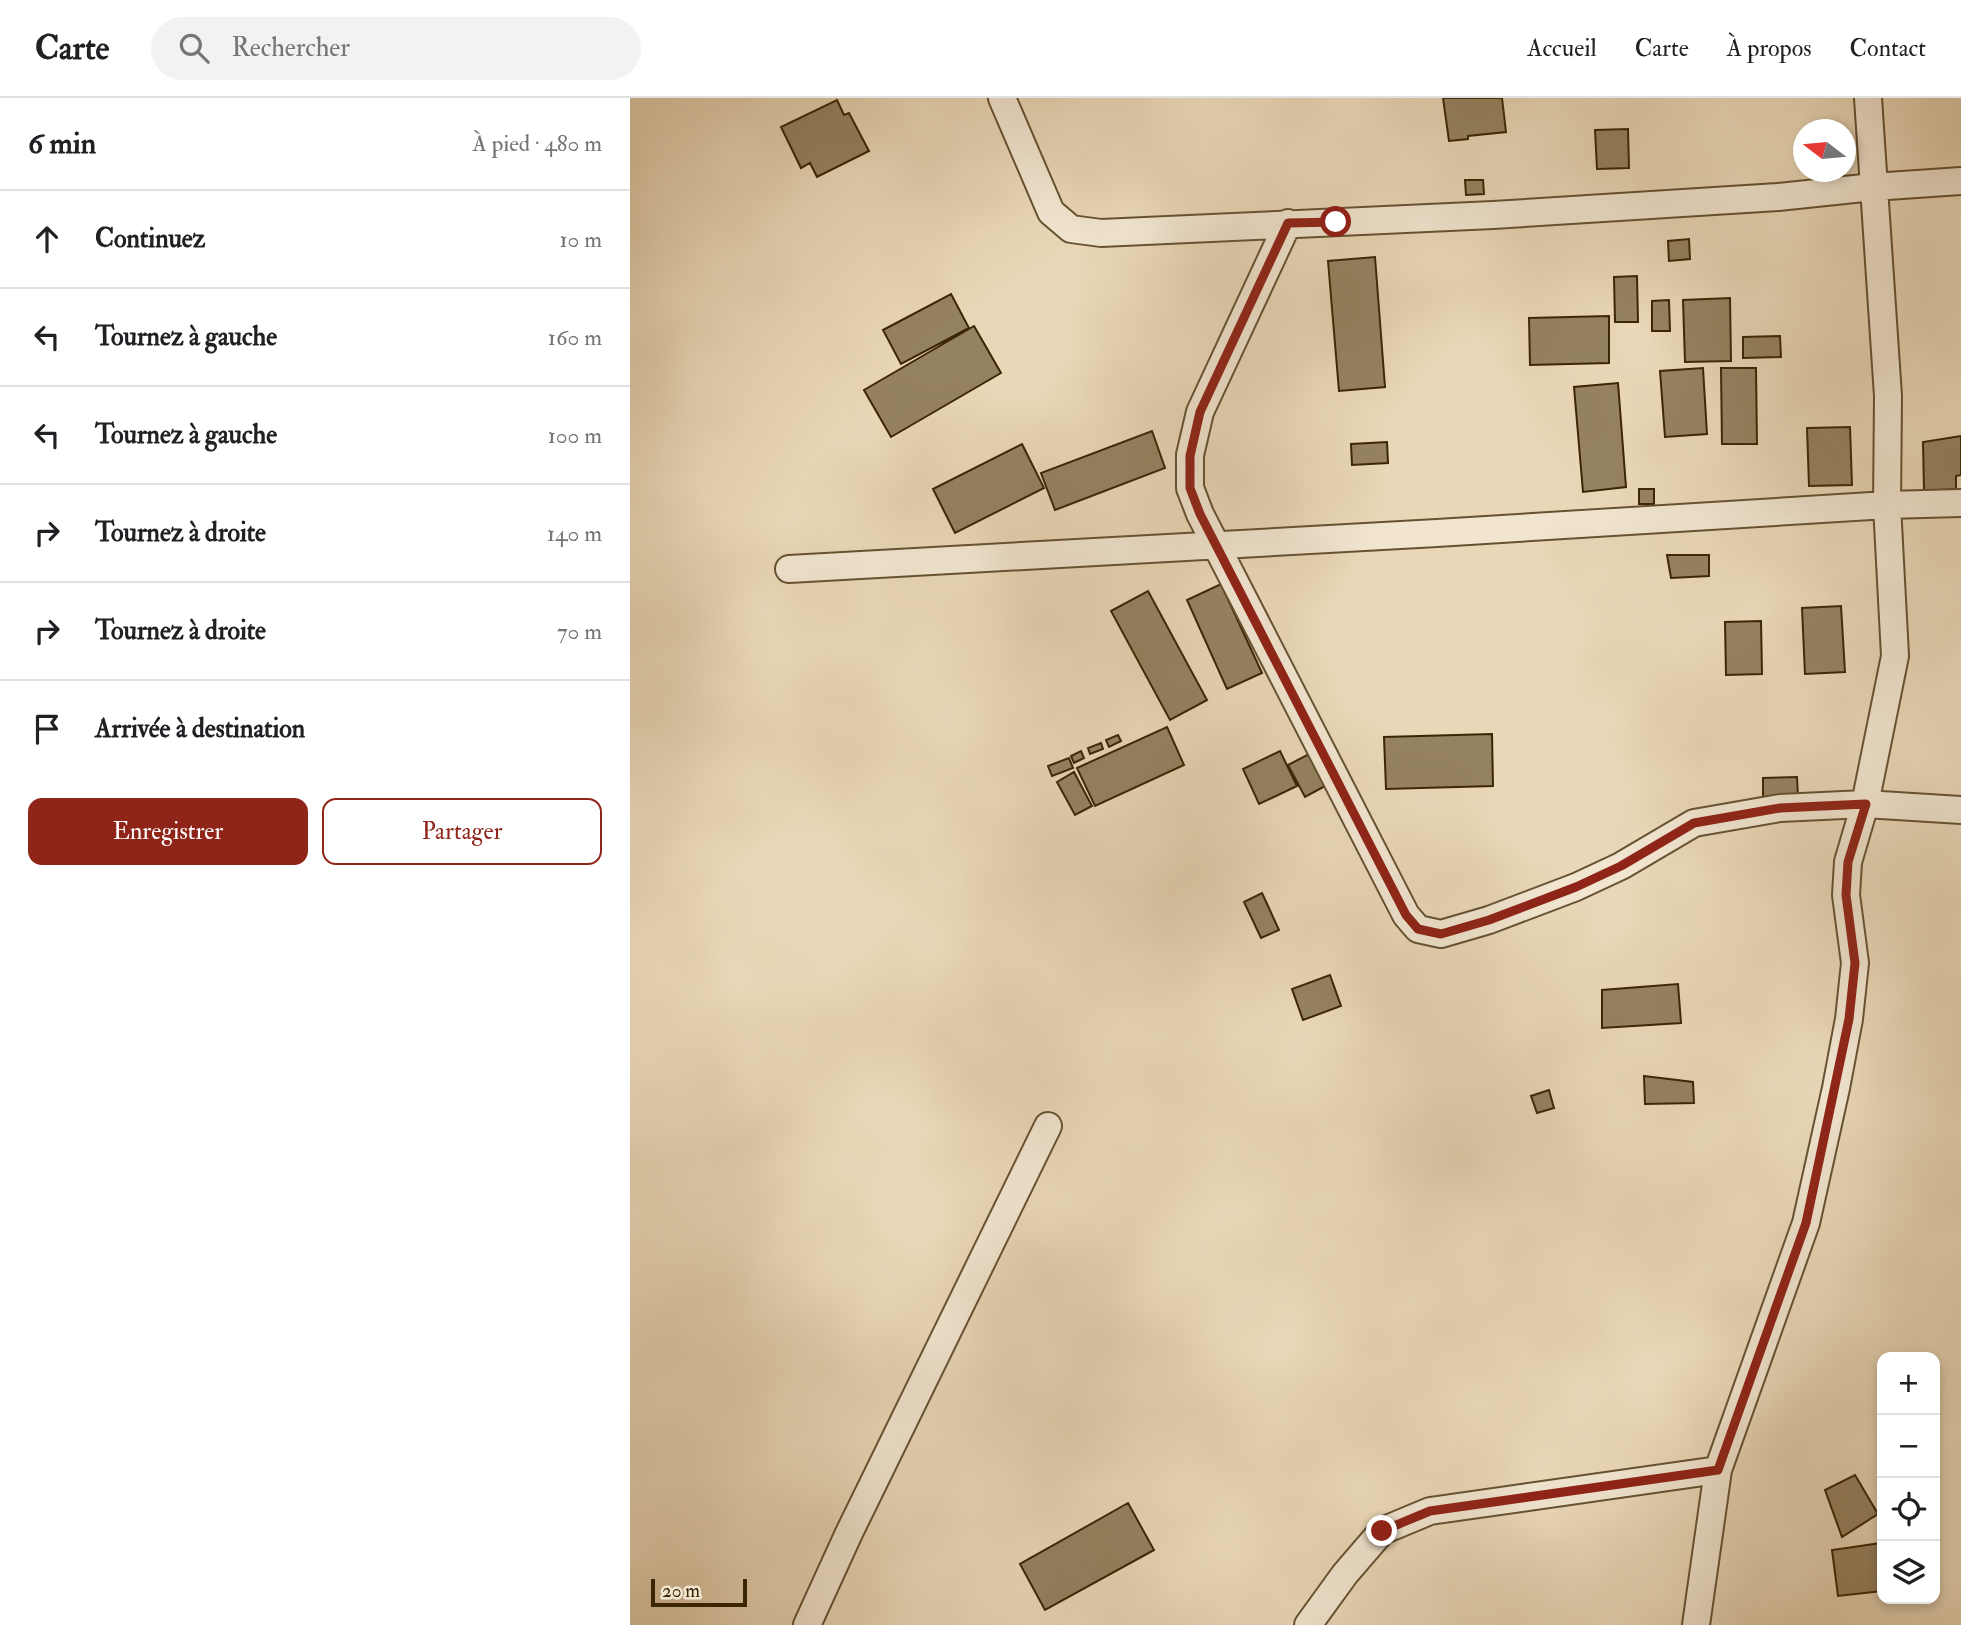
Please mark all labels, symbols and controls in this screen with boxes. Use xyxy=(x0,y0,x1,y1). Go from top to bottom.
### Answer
search box xyxy=(151,17,641,80)
text: Carte xyxy=(35,28,109,69)
icon: search xyxy=(175,29,213,67)
text: Rechercher xyxy=(231,32,350,64)
text: Accueil xyxy=(1527,33,1597,64)
text: Carte xyxy=(1635,33,1689,64)
text: À propos xyxy=(1727,33,1812,64)
text: Contact xyxy=(1850,33,1926,64)
north arrow xyxy=(1793,119,1856,182)
text: 6 min xyxy=(28,125,96,162)
text: À pied · 480 m xyxy=(472,129,602,158)
route start xyxy=(1320,206,1351,237)
icon: ahead xyxy=(28,220,66,258)
text: Continuez xyxy=(95,223,205,255)
text: 10 m xyxy=(559,225,602,254)
icon: left xyxy=(28,318,66,356)
text: Tournez à gauche xyxy=(95,321,277,353)
text: 160 m xyxy=(548,323,602,352)
icon: left xyxy=(28,416,66,454)
text: Tournez à gauche xyxy=(95,419,277,451)
text: 100 m xyxy=(548,421,602,450)
icon: right xyxy=(28,514,66,552)
text: Tournez à droite xyxy=(95,517,266,549)
text: 140 m xyxy=(547,519,602,548)
icon: right xyxy=(28,612,66,650)
text: Tournez à droite xyxy=(95,615,266,647)
text: 70 m xyxy=(557,617,602,646)
icon: arrive xyxy=(28,710,66,748)
text: Arrivée à destination xyxy=(95,713,305,745)
button: Enregistrer xyxy=(28,798,308,865)
button: Partager xyxy=(322,798,602,865)
map controls xyxy=(1877,1352,1940,1604)
button: + xyxy=(1877,1352,1940,1415)
button: − xyxy=(1877,1415,1940,1478)
button: locate xyxy=(1877,1478,1940,1541)
route end xyxy=(1366,1515,1397,1546)
button: layers xyxy=(1877,1541,1940,1604)
scale bar xyxy=(651,1576,747,1608)
text: 20 m xyxy=(662,1579,700,1603)

